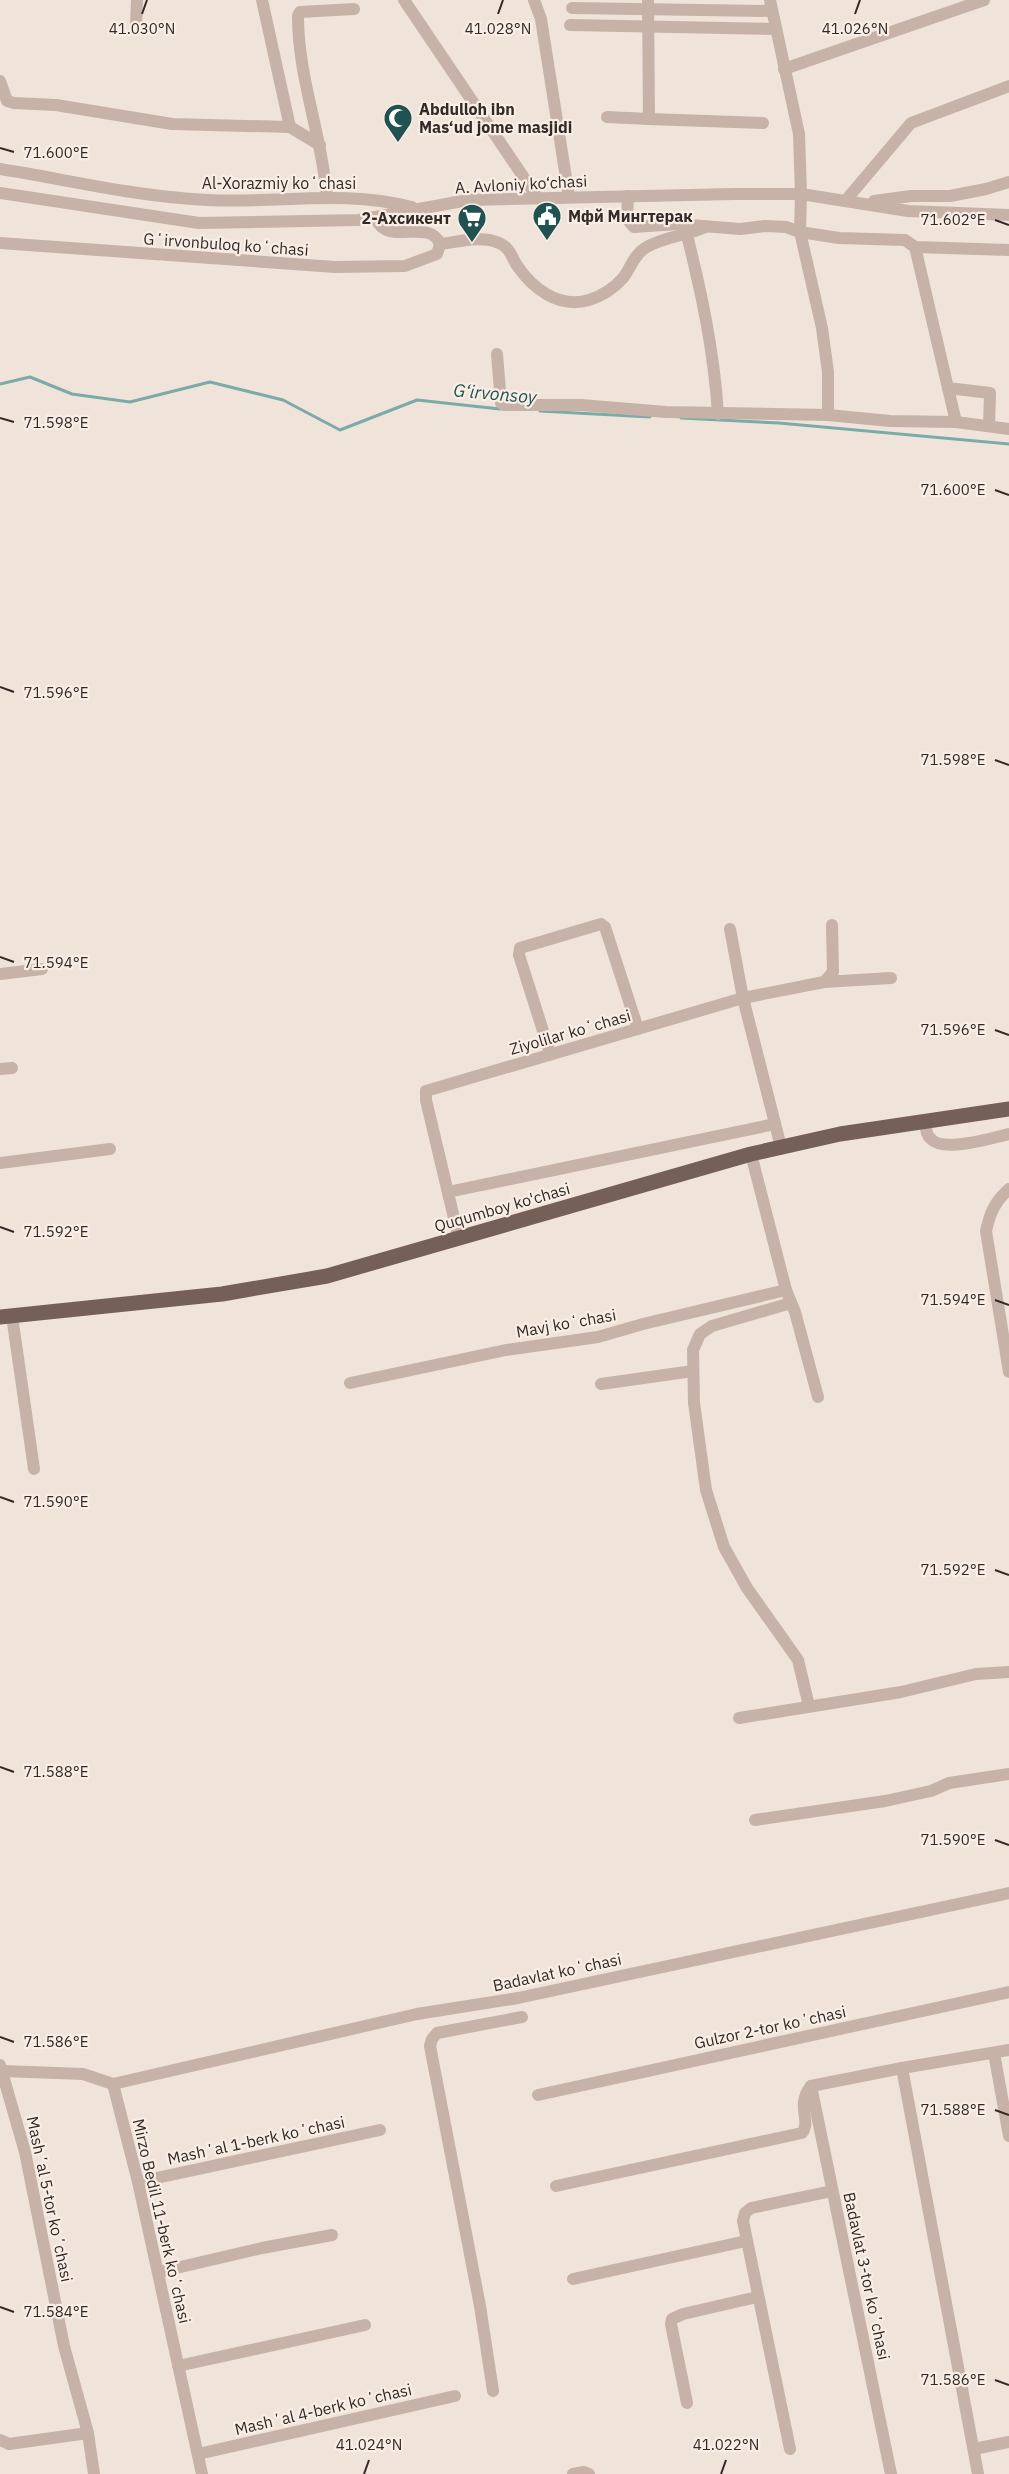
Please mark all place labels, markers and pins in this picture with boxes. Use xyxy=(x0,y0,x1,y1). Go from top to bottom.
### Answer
place label: Abdulloh ibn Mas‘ud jome masjidi xyxy=(419,99,572,137)
mosque icon: Abdulloh ibn Mas‘ud jome masjidi xyxy=(382,102,414,144)
public building icon: Мфй Мингтерак xyxy=(531,200,563,242)
supermarket icon: 2-Ахсикент xyxy=(456,202,488,244)
place label: Мфй Мингтерак xyxy=(568,206,693,226)
place label: 2-Ахсикент xyxy=(362,208,451,228)

